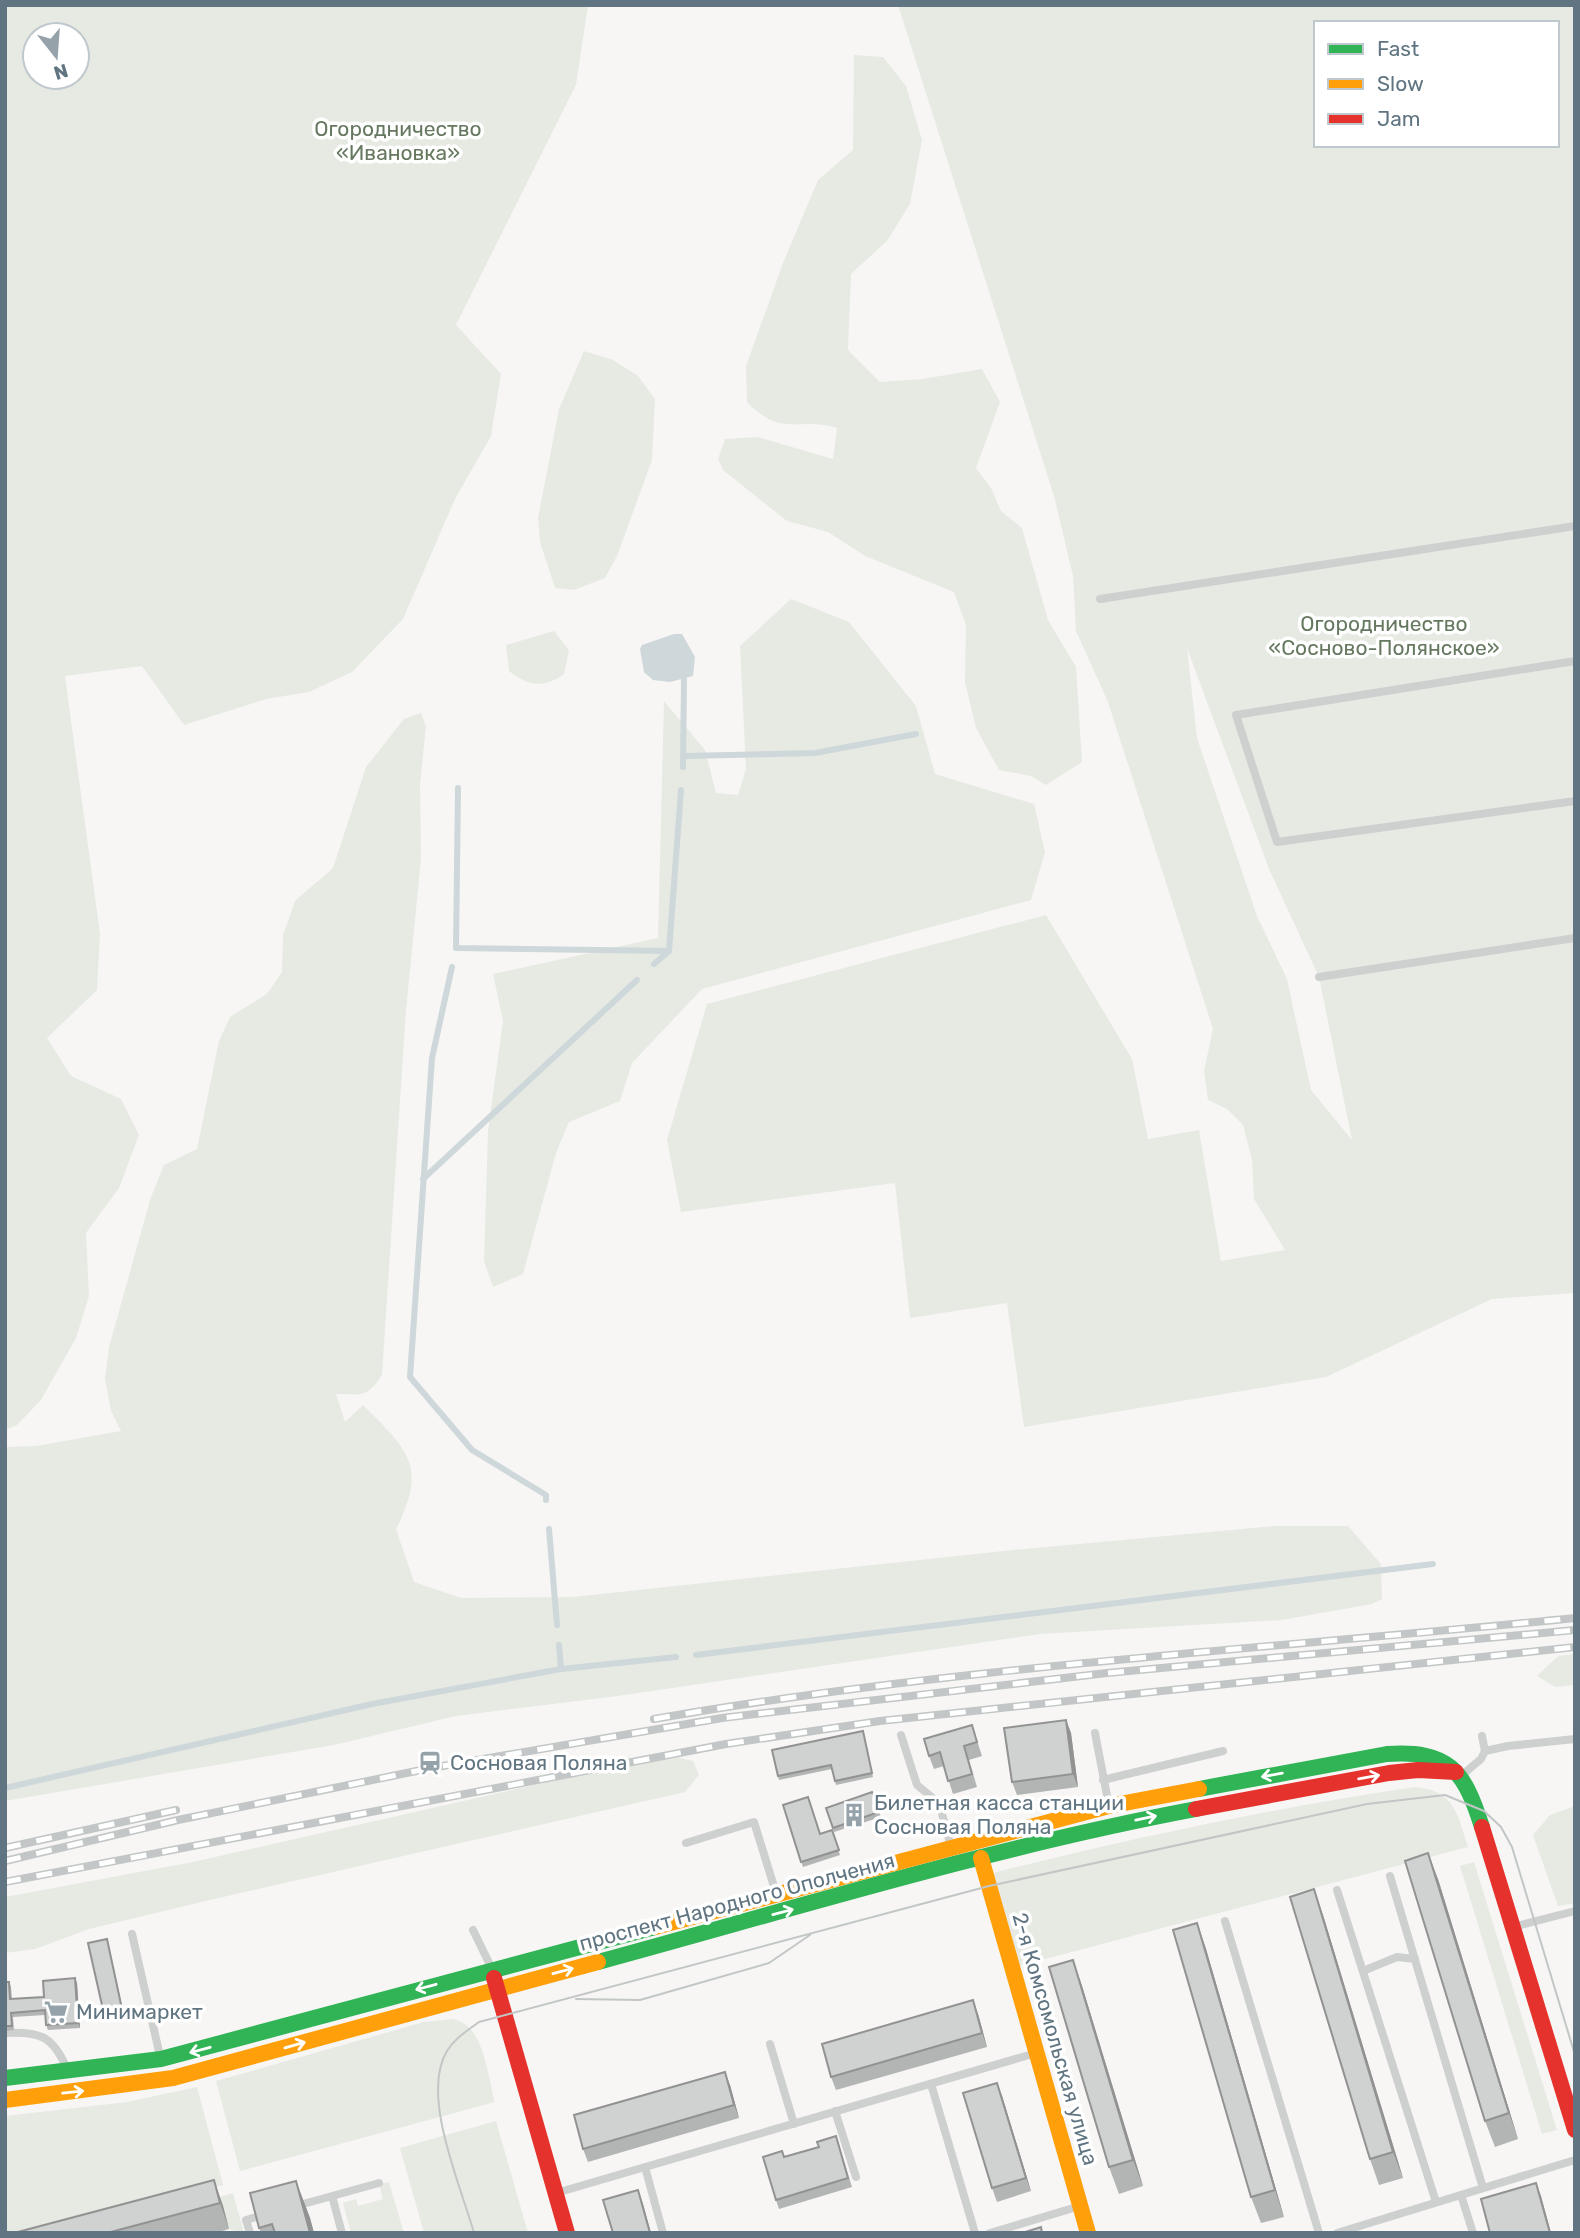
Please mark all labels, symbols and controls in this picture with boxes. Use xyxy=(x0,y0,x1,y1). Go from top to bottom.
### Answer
north arrow xyxy=(21,21,91,91)
legend xyxy=(1314,21,1559,147)
text: Fast xyxy=(1377,36,1419,61)
text: N xyxy=(51,59,71,85)
text: Slow xyxy=(1377,71,1424,96)
text: Jam xyxy=(1377,106,1421,131)
park label: Огородничество «Ивановка» xyxy=(314,116,482,165)
park label: Огородничество «Сосново-Полянское» xyxy=(1268,611,1500,660)
station icon: Сосновая Поляна xyxy=(416,1749,444,1777)
place label: Сосновая Поляна xyxy=(450,1750,627,1775)
one-way arrow xyxy=(1261,1769,1284,1782)
one-way arrow xyxy=(1357,1770,1380,1783)
place label: Билетная касса станции Сосновая Поляна xyxy=(874,1790,1124,1839)
building icon: Билетная касса станции Сосновая Поляна xyxy=(840,1801,868,1829)
one-way arrow xyxy=(1134,1811,1157,1825)
street label: проспект Народного Ополчения xyxy=(576,1847,897,1956)
one-way arrow xyxy=(771,1905,794,1918)
street label: 2-я Комсомольская улица xyxy=(1007,1910,1104,2168)
one-way arrow xyxy=(552,1964,574,1977)
one-way arrow xyxy=(415,1981,438,1994)
supermarket icon: Минимаркет xyxy=(42,1998,70,2026)
place label: Минимаркет xyxy=(76,1999,203,2024)
one-way arrow xyxy=(283,2038,306,2051)
one-way arrow xyxy=(189,2044,211,2057)
one-way arrow xyxy=(61,2086,84,2099)

